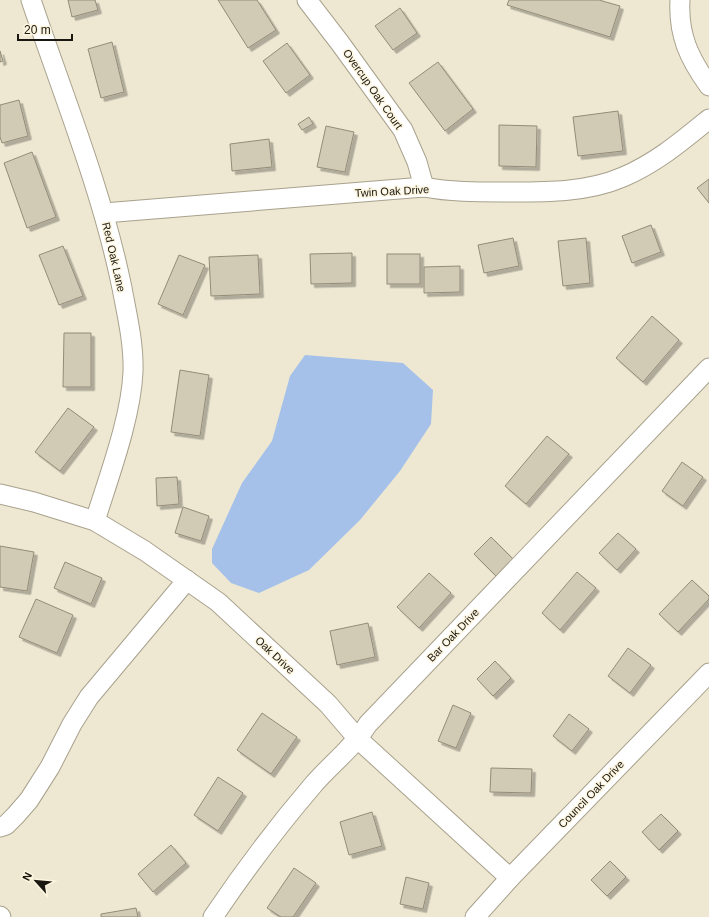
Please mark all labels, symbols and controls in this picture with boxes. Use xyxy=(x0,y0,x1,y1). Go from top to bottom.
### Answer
scale bar xyxy=(18,16,72,42)
text: 20 m xyxy=(24,23,51,37)
street label: Overcup Oak Court xyxy=(341,47,405,131)
street label: Twin Oak Drive xyxy=(354,183,430,199)
street label: Red Oak Lane xyxy=(100,221,128,293)
street label: Bar Oak Drive xyxy=(425,606,481,664)
street label: Oak Drive xyxy=(253,634,297,676)
street label: Council Oak Drive xyxy=(556,758,626,830)
north arrow xyxy=(16,861,56,901)
text: N xyxy=(20,870,34,883)

